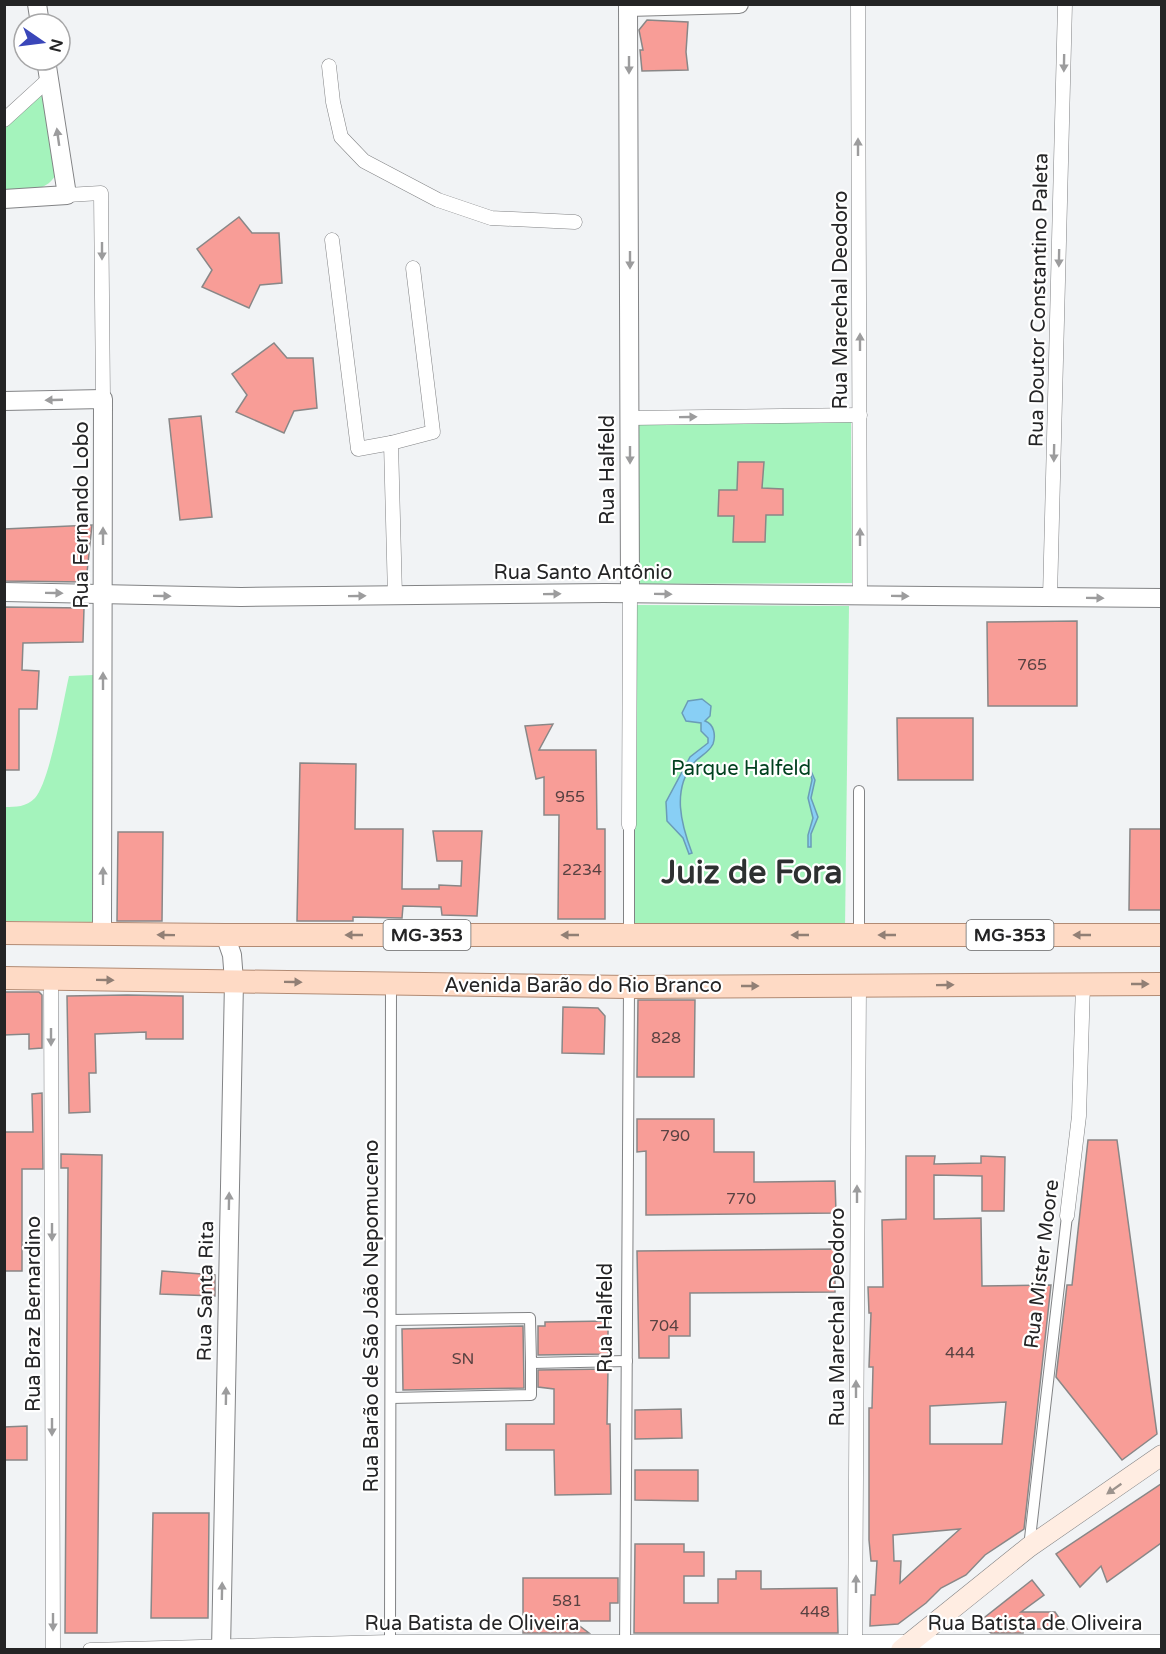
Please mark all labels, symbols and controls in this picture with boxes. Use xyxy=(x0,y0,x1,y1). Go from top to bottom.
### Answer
north arrow xyxy=(12,12,72,72)
text: N xyxy=(44,37,67,54)
one-way arrow xyxy=(1059,53,1068,72)
one-way arrow xyxy=(624,56,634,75)
one-way arrow xyxy=(54,128,63,147)
one-way arrow xyxy=(853,137,863,156)
street label: Rua Doutor Constantino Paleta xyxy=(1024,153,1054,447)
street label: Rua Marechal Deodoro xyxy=(829,191,853,409)
one-way arrow xyxy=(97,242,107,261)
one-way arrow xyxy=(1054,248,1063,267)
one-way arrow xyxy=(625,251,635,270)
one-way arrow xyxy=(855,332,864,351)
one-way arrow xyxy=(44,395,63,405)
one-way arrow xyxy=(679,413,698,422)
street label: Rua Halfeld xyxy=(596,415,620,525)
street label: Rua Fernando Lobo xyxy=(70,421,94,609)
one-way arrow xyxy=(1049,443,1058,462)
one-way arrow xyxy=(625,446,635,465)
one-way arrow xyxy=(98,526,108,545)
one-way arrow xyxy=(855,527,865,546)
street label: Rua Santo Antônio xyxy=(494,561,672,585)
one-way arrow xyxy=(44,588,63,598)
one-way arrow xyxy=(542,589,561,598)
one-way arrow xyxy=(653,589,672,598)
one-way arrow xyxy=(152,591,171,600)
one-way arrow xyxy=(347,591,366,601)
one-way arrow xyxy=(890,591,909,601)
one-way arrow xyxy=(1085,593,1104,603)
house number: 765 xyxy=(1017,655,1047,675)
one-way arrow xyxy=(98,671,108,690)
park label: Parque Halfeld xyxy=(671,757,811,781)
house number: 955 xyxy=(555,787,585,807)
district label: Juiz de Fora xyxy=(660,854,843,892)
house number: 2234 xyxy=(562,860,602,880)
one-way arrow xyxy=(98,866,108,885)
road number: MG-353 xyxy=(384,920,470,950)
road number: MG-353 xyxy=(966,920,1054,950)
one-way arrow xyxy=(157,930,176,940)
one-way arrow xyxy=(345,930,364,940)
one-way arrow xyxy=(561,930,580,940)
one-way arrow xyxy=(791,930,810,940)
one-way arrow xyxy=(878,930,897,940)
one-way arrow xyxy=(1073,930,1092,940)
street label: Avenida Barão do Rio Branco xyxy=(444,974,722,998)
one-way arrow xyxy=(95,975,114,984)
one-way arrow xyxy=(283,977,302,987)
one-way arrow xyxy=(1131,979,1150,989)
one-way arrow xyxy=(936,980,955,990)
one-way arrow xyxy=(741,981,760,991)
one-way arrow xyxy=(46,1028,56,1047)
house number: 828 xyxy=(651,1028,681,1048)
house number: 790 xyxy=(660,1126,690,1146)
street label: Rua Barão de São João Nepomuceno xyxy=(360,1140,384,1492)
street label: Rua Mister Moore xyxy=(1020,1178,1064,1350)
one-way arrow xyxy=(852,1185,862,1204)
house number: 770 xyxy=(726,1189,756,1209)
one-way arrow xyxy=(225,1192,234,1211)
street label: Rua Marechal Deodoro xyxy=(826,1208,850,1426)
street label: Rua Braz Bernardino xyxy=(22,1216,46,1412)
street label: Rua Santa Rita xyxy=(193,1221,219,1361)
one-way arrow xyxy=(47,1223,57,1242)
street label: Rua Halfeld xyxy=(594,1263,618,1373)
house number: 704 xyxy=(649,1316,679,1336)
house number: 444 xyxy=(945,1343,975,1363)
house number: SN xyxy=(452,1349,474,1369)
one-way arrow xyxy=(852,1380,861,1399)
one-way arrow xyxy=(221,1387,230,1406)
one-way arrow xyxy=(47,1418,57,1437)
one-way arrow xyxy=(1106,1483,1122,1495)
one-way arrow xyxy=(851,1575,861,1594)
one-way arrow xyxy=(217,1582,227,1601)
house number: 581 xyxy=(552,1591,582,1611)
house number: 448 xyxy=(800,1602,830,1622)
street label: Rua Batista de Oliveira xyxy=(365,1612,579,1636)
street label: Rua Batista de Oliveira xyxy=(928,1612,1142,1636)
one-way arrow xyxy=(48,1613,58,1632)

